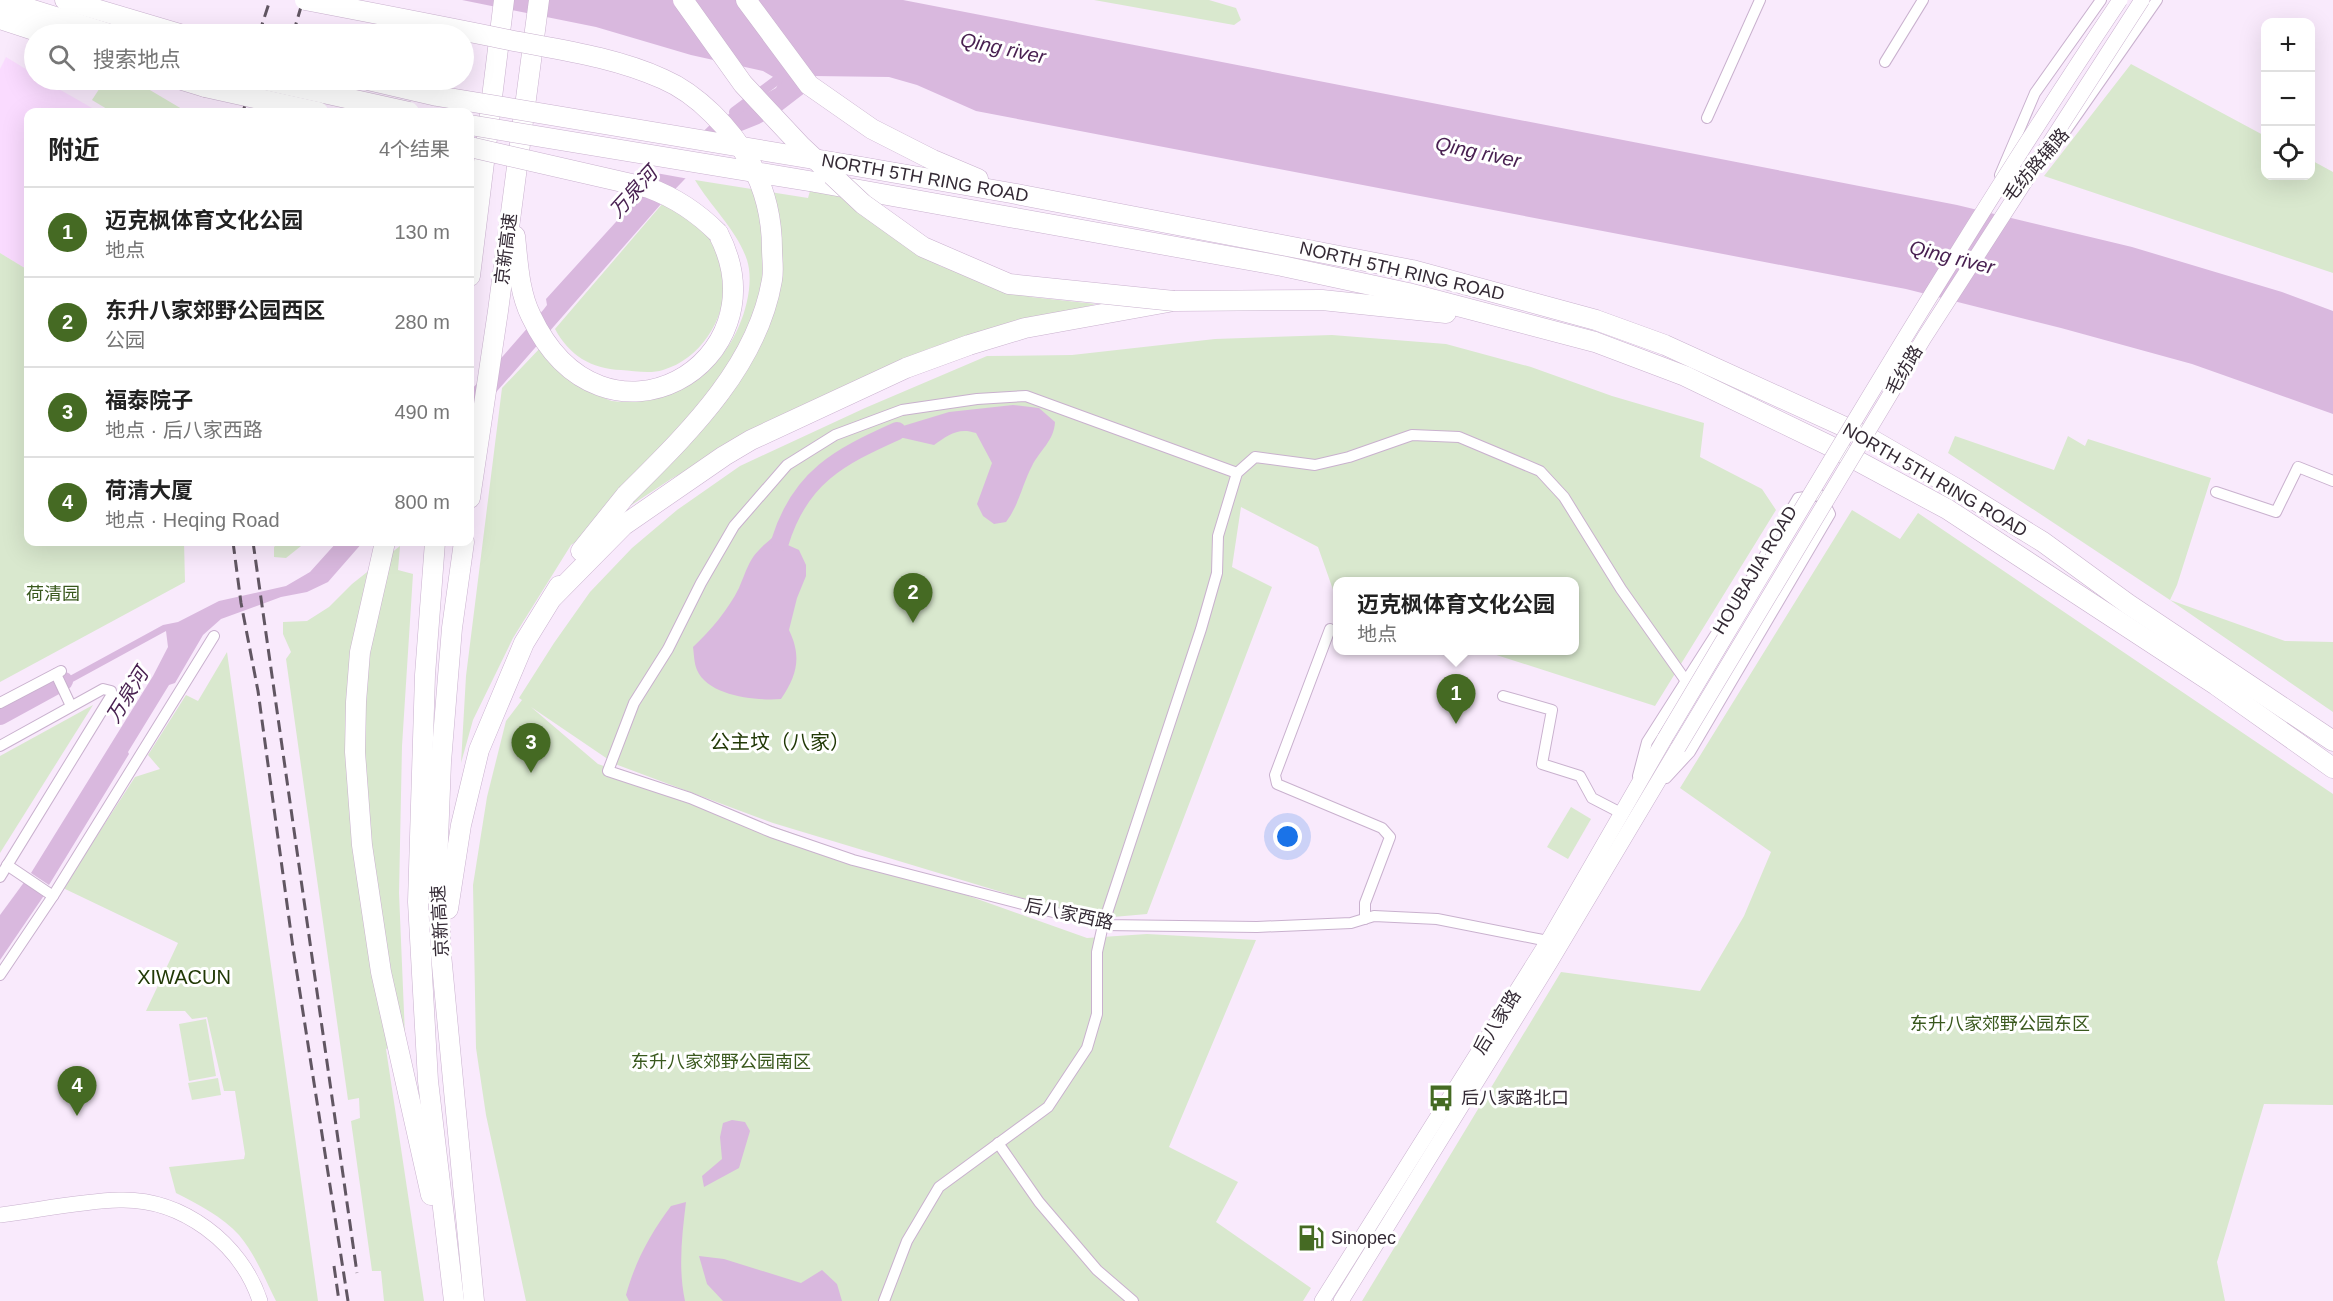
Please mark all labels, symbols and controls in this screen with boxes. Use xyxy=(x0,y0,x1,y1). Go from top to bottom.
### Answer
map controls xyxy=(2261,18,2315,180)
button: + xyxy=(2261,18,2315,72)
search box xyxy=(24,24,474,90)
water label: Qing river xyxy=(958,28,1049,68)
icon: search xyxy=(45,41,78,74)
text: 搜索地点 xyxy=(93,47,181,72)
button: − xyxy=(2261,72,2315,126)
street label: 毛纺路辅路 xyxy=(1999,124,2073,206)
button: locate xyxy=(2261,126,2315,180)
water label: Qing river xyxy=(1433,132,1524,172)
text: 附近 xyxy=(48,135,100,165)
text: 4个结果 xyxy=(379,138,450,160)
street label: NORTH 5TH RING ROAD xyxy=(820,150,1030,206)
water label: 万泉河 xyxy=(605,159,664,222)
text: 迈克枫体育文化公园 xyxy=(105,208,303,233)
street label: 京新高速 xyxy=(492,212,520,286)
text: 1 xyxy=(62,221,73,243)
text: 130 m xyxy=(394,221,450,243)
water label: Qing river xyxy=(1907,236,1998,278)
street label: NORTH 5TH RING ROAD xyxy=(1298,238,1506,304)
text: 地点 xyxy=(105,239,145,261)
text: 东升八家郊野公园西区 xyxy=(105,298,325,323)
text: 2 xyxy=(62,311,73,333)
text: 280 m xyxy=(394,311,450,333)
text: 公园 xyxy=(105,329,145,351)
street label: 毛纺路 xyxy=(1882,342,1926,398)
text: 福泰院子 xyxy=(105,388,193,413)
text: 3 xyxy=(62,401,73,423)
text: 490 m xyxy=(394,401,450,423)
text: 地点 · 后八家西路 xyxy=(105,419,263,441)
street label: NORTH 5TH RING ROAD xyxy=(1839,419,2031,541)
text: 荷清大厦 xyxy=(105,478,193,503)
text: 4 xyxy=(62,491,73,513)
text: 800 m xyxy=(394,491,450,513)
street label: HOUBAJIA ROAD xyxy=(1709,502,1801,638)
text: 地点 · Heqing Road xyxy=(105,509,280,531)
pin: 2 xyxy=(894,574,932,623)
popup xyxy=(1333,577,1579,655)
park label: 荷清园 xyxy=(26,584,80,604)
text: 迈克枫体育文化公园 xyxy=(1357,592,1555,617)
text: 地点 xyxy=(1357,623,1397,645)
water label: 万泉河 xyxy=(102,660,154,726)
pin: 1 xyxy=(1436,674,1476,724)
pin: 3 xyxy=(512,724,550,773)
district label: 公主坟（八家） xyxy=(710,731,850,753)
your location xyxy=(1273,822,1302,851)
street label: 京新高速 xyxy=(428,885,452,957)
street label: 后八家西路 xyxy=(1023,895,1115,933)
district label: XIWACUN xyxy=(137,966,231,988)
street label: 后八家路 xyxy=(1469,986,1525,1058)
park label: 东升八家郊野公园东区 xyxy=(1910,1014,2090,1034)
park label: 东升八家郊野公园南区 xyxy=(631,1052,811,1072)
pin: 4 xyxy=(58,1066,97,1116)
bus stop icon: 后八家路北口 xyxy=(1426,1083,1456,1113)
place label: 后八家路北口 xyxy=(1461,1088,1569,1108)
fuel station icon: Sinopec xyxy=(1296,1223,1326,1253)
place label: Sinopec xyxy=(1331,1228,1396,1248)

